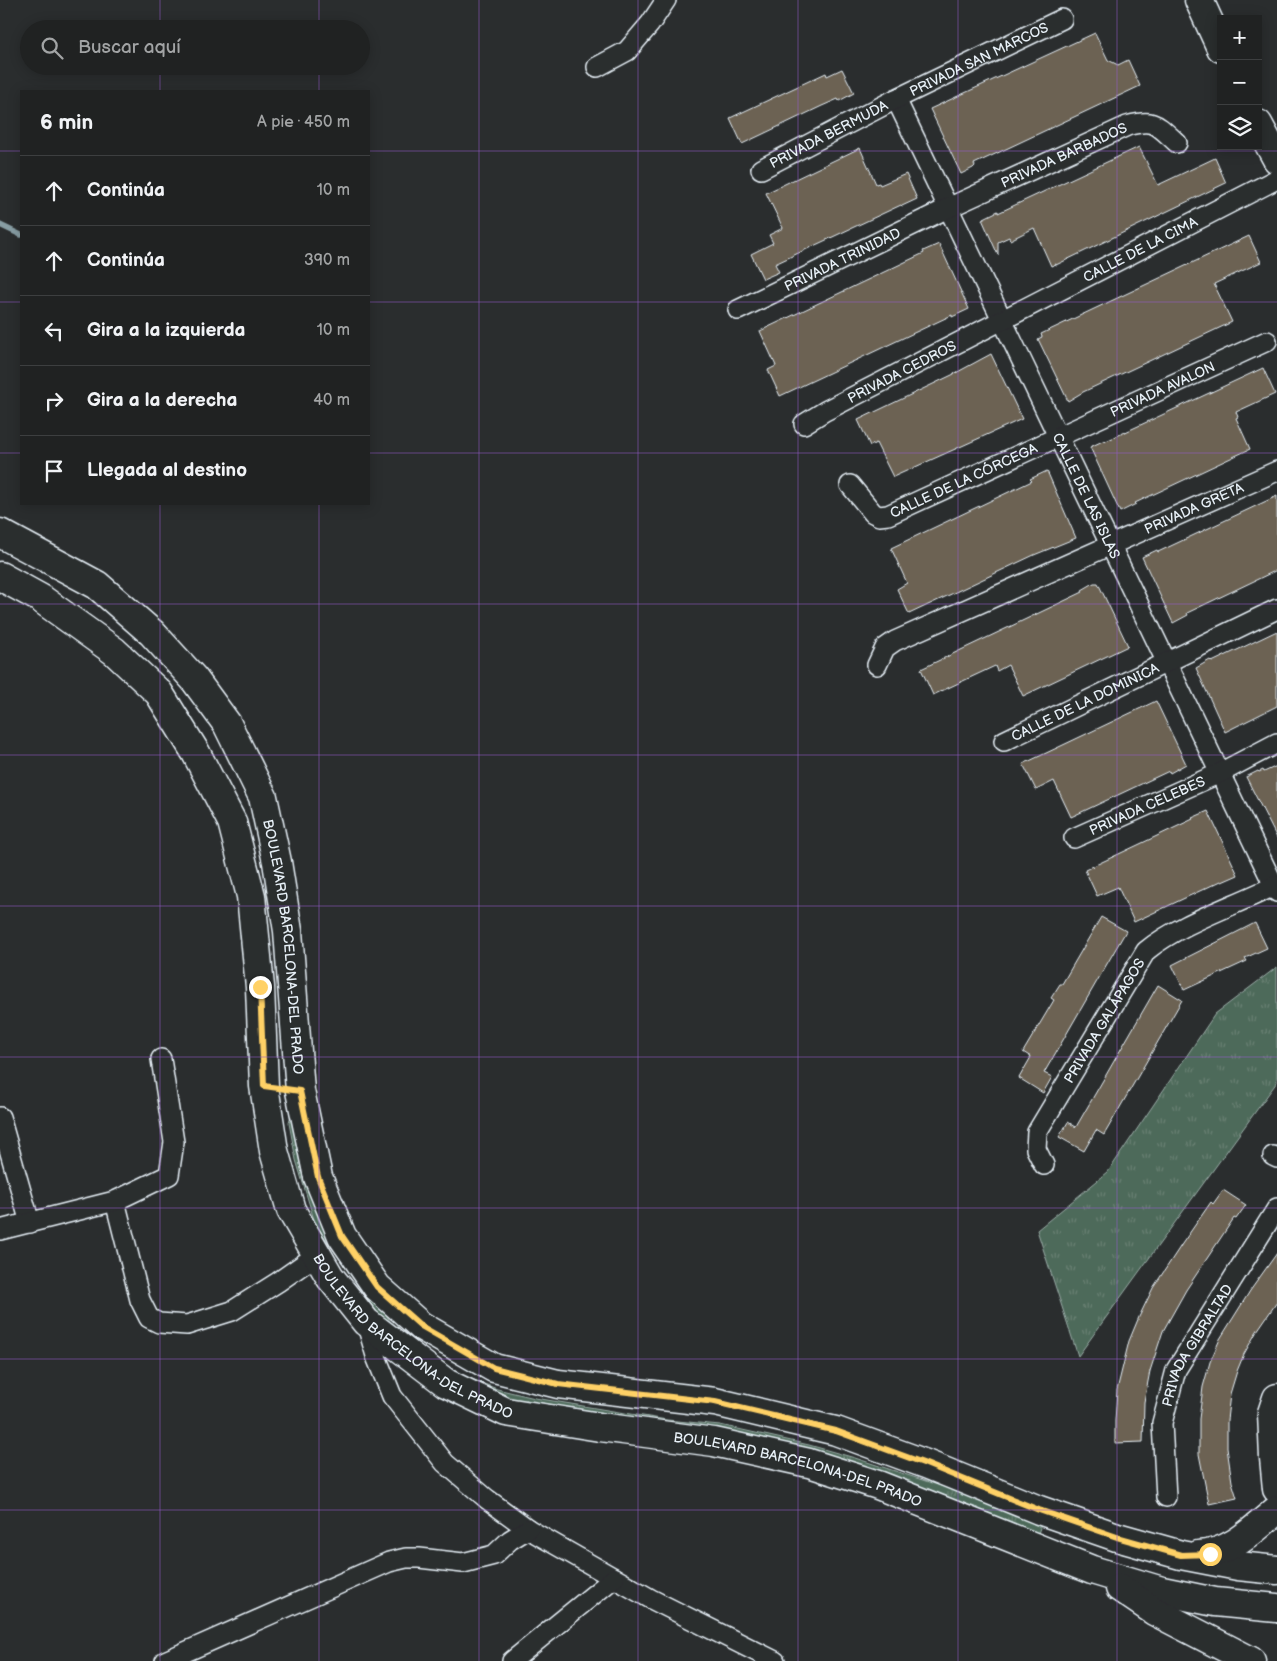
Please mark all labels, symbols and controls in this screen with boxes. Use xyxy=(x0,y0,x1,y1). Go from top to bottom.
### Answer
map controls xyxy=(1217,15,1262,150)
button: + xyxy=(1217,15,1262,60)
street label: PRIVADA SAN MARCOS xyxy=(907,19,1051,100)
search box xyxy=(20,20,370,75)
icon: search xyxy=(38,34,66,62)
text: Buscar aquí xyxy=(78,36,181,59)
button: − xyxy=(1217,60,1262,105)
street label: PRIVADA BERMUDA xyxy=(767,97,891,172)
button: layers xyxy=(1217,105,1262,150)
text: 6 min xyxy=(40,110,93,135)
text: A pie · 450 m xyxy=(257,113,350,132)
street label: PRIVADA BARBADOS xyxy=(998,119,1130,192)
icon: ahead xyxy=(40,177,68,205)
text: Continúa xyxy=(87,179,165,202)
text: 10 m xyxy=(317,181,350,200)
street label: CALLE DE LA CIMA xyxy=(1080,213,1201,286)
street label: PRIVADA TRINIDAD xyxy=(782,224,903,295)
icon: ahead xyxy=(40,247,68,275)
text: Continúa xyxy=(87,249,165,272)
text: 390 m xyxy=(304,251,350,270)
icon: left xyxy=(40,317,68,345)
text: Gira a la izquierda xyxy=(87,319,245,342)
text: 10 m xyxy=(317,321,350,340)
street label: PRIVADA CEDROS xyxy=(845,337,959,407)
street label: PRIVADA AVALON xyxy=(1107,358,1218,421)
icon: right xyxy=(40,387,68,415)
text: Gira a la derecha xyxy=(87,389,237,412)
text: 40 m xyxy=(313,391,350,410)
street label: CALLE DE LAS ISLAS xyxy=(1049,430,1124,562)
street label: CALLE DE LA CÓRCEGA xyxy=(887,440,1040,522)
icon: arrive xyxy=(40,457,68,485)
text: Llegada al destino xyxy=(87,459,247,482)
street label: PRIVADA GRETA xyxy=(1142,479,1247,538)
street label: CALLE DE LA DOMINICA xyxy=(1009,659,1162,745)
street label: PRIVADA CELEBES xyxy=(1087,773,1208,839)
street label: BOULEVARD BARCELONA-DEL PRADO xyxy=(259,818,307,1075)
street label: PRIVADA GALÁPAGOS xyxy=(1060,955,1149,1086)
route end xyxy=(249,976,272,999)
street label: BOULEVARD BARCELONA-DEL PRADO xyxy=(309,1251,514,1422)
street label: PRIVADA GIBRALTAD xyxy=(1159,1281,1236,1408)
street label: BOULEVARD BARCELONA-DEL PRADO xyxy=(672,1429,925,1511)
route start xyxy=(1199,1543,1222,1566)

